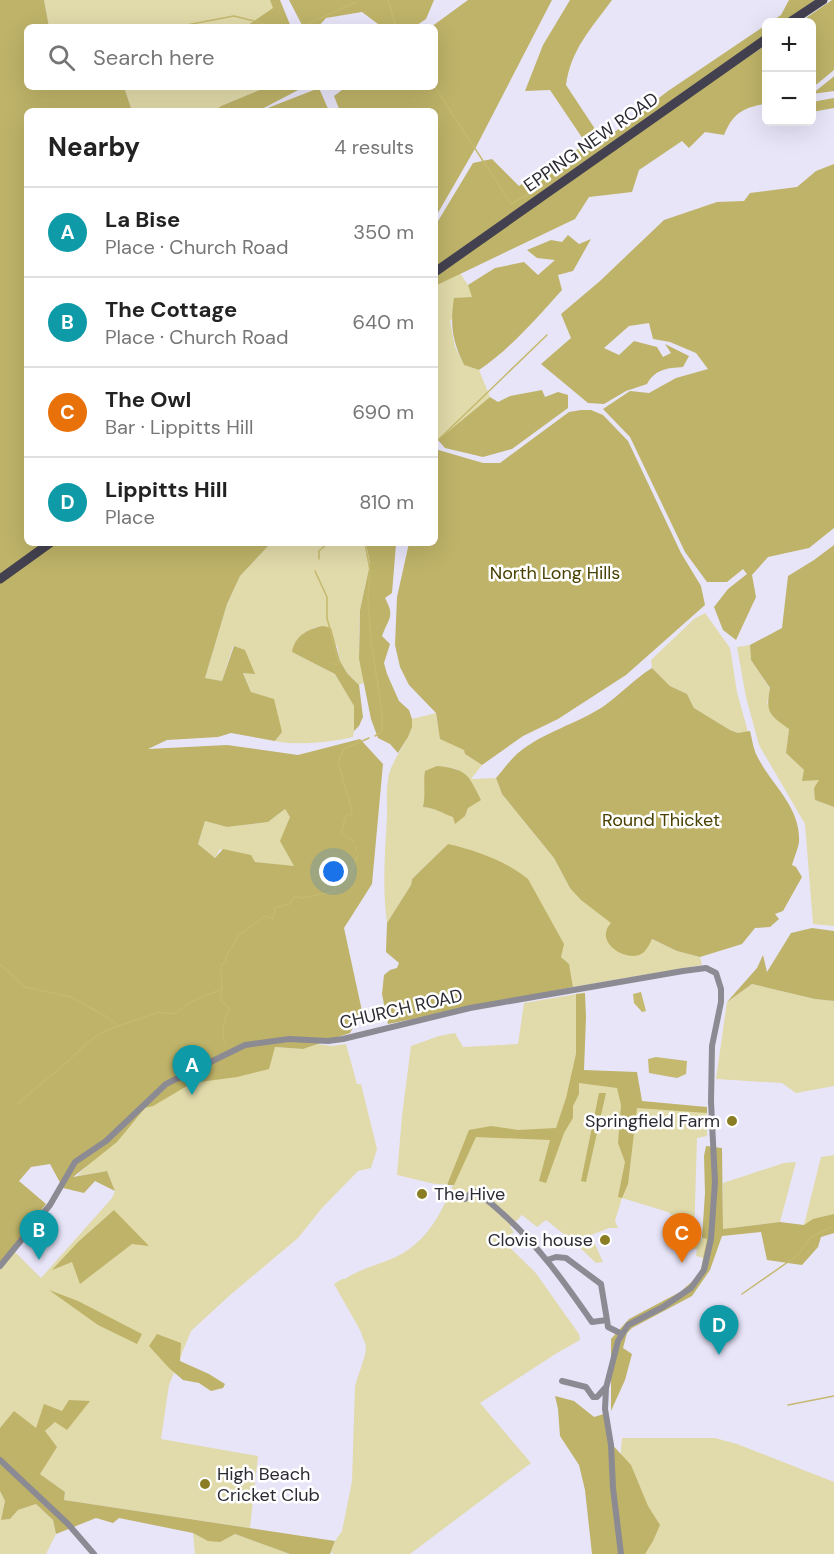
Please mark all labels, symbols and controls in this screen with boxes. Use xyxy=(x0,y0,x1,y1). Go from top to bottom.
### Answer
map controls xyxy=(762,18,816,126)
button: + xyxy=(762,18,816,72)
search box xyxy=(24,24,438,90)
icon: search xyxy=(45,41,78,74)
text: Search here xyxy=(93,43,214,72)
button: − xyxy=(762,72,816,126)
street label: EPPING NEW ROAD xyxy=(519,87,663,197)
text: Nearby xyxy=(48,130,140,164)
text: 4 results xyxy=(334,134,414,160)
text: La Bise xyxy=(105,205,180,234)
text: A xyxy=(60,219,75,245)
text: 350 m xyxy=(353,219,414,245)
text: Place · Church Road xyxy=(105,234,288,260)
text: The Cottage xyxy=(105,295,237,324)
text: B xyxy=(61,309,74,335)
text: 640 m xyxy=(352,309,414,335)
text: Place · Church Road xyxy=(105,324,288,350)
text: The Owl xyxy=(105,385,191,414)
text: C xyxy=(60,399,75,425)
text: 690 m xyxy=(352,399,414,425)
text: Bar · Lippitts Hill xyxy=(105,414,254,440)
text: Lippitts Hill xyxy=(105,475,228,504)
text: D xyxy=(60,489,75,515)
text: 810 m xyxy=(359,489,414,515)
text: Place xyxy=(105,504,155,530)
park label: North Long Hills xyxy=(490,561,620,585)
park label: Round Thicket xyxy=(602,808,720,832)
your location xyxy=(319,857,348,886)
street label: CHURCH ROAD xyxy=(337,983,465,1035)
pin: A xyxy=(172,1046,212,1095)
place label: Springfield Farm xyxy=(585,1109,720,1133)
marker: Springfield Farm xyxy=(725,1114,739,1128)
place label: The Hive xyxy=(434,1182,505,1206)
marker: The Hive xyxy=(415,1187,429,1201)
pin: B xyxy=(20,1210,58,1260)
pin: C xyxy=(662,1214,702,1263)
place label: Clovis house xyxy=(488,1228,593,1252)
marker: Clovis house xyxy=(598,1233,612,1247)
pin: D xyxy=(700,1306,738,1355)
place label: High Beach Cricket Club xyxy=(217,1462,320,1507)
marker: High Beach Cricket Club xyxy=(198,1477,212,1491)

